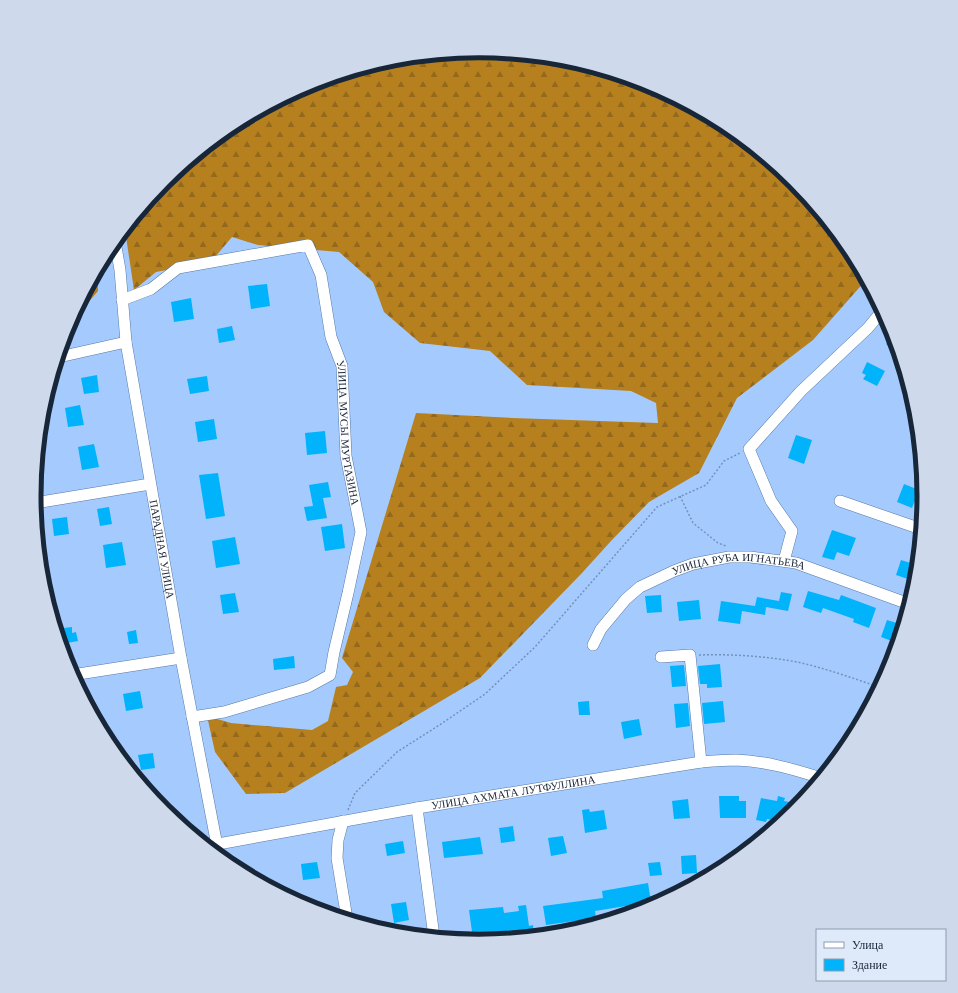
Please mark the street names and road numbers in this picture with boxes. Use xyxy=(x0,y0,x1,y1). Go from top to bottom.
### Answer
street label: УЛИЦА МУСЫ МУРТАЗИНА xyxy=(333,358,363,507)
street label: ПАРАДНАЯ УЛИЦА xyxy=(147,499,178,600)
street label: УЛИЦА РУБА ИГНАТЬЕВА xyxy=(670,550,807,578)
street label: УЛИЦА АХМАТА ЛУТФУЛЛИНА xyxy=(430,772,596,813)

